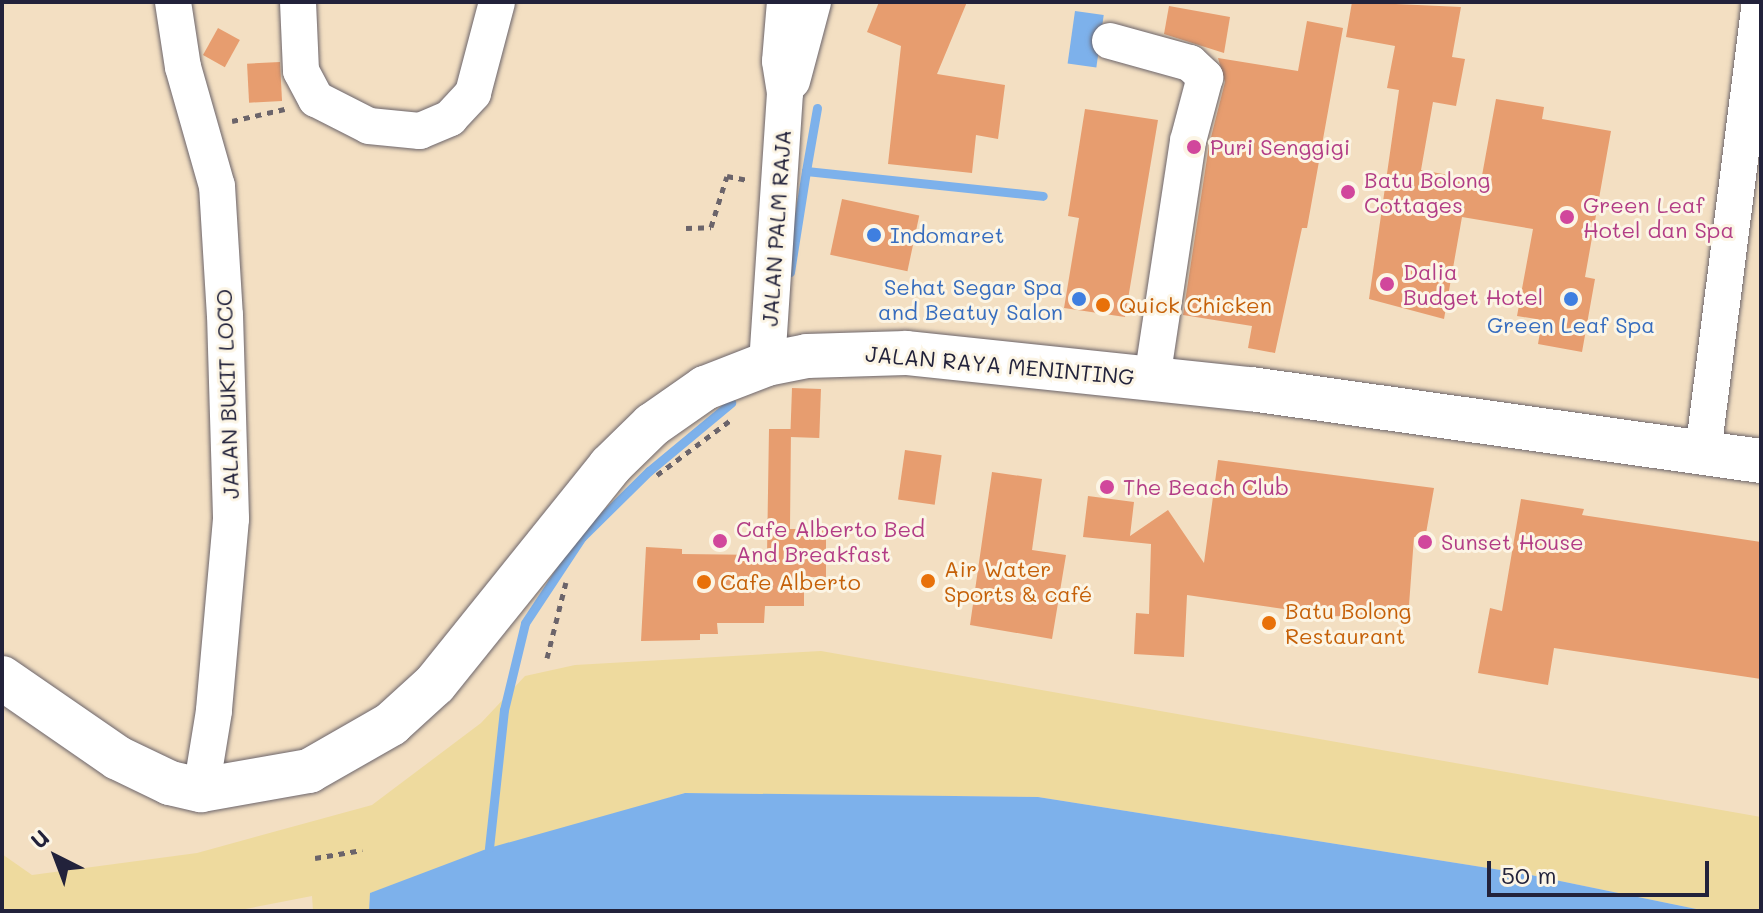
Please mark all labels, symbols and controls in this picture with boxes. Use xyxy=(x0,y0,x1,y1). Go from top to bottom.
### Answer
street label: JALAN PALM RAJA xyxy=(756,129,796,327)
place label: Puri Senggigi xyxy=(1210,134,1350,160)
marker: Puri Senggigi xyxy=(1185,138,1203,156)
place label: Batu Bolong Cottages xyxy=(1364,166,1490,218)
marker: Batu Bolong Cottages xyxy=(1339,183,1357,201)
place label: Green Leaf Hotel dan Spa xyxy=(1583,191,1734,242)
marker: Green Leaf Hotel dan Spa xyxy=(1558,208,1576,226)
place label: Indomaret xyxy=(890,222,1004,248)
marker: Indomaret xyxy=(865,226,883,244)
place label: Dalia Budget Hotel xyxy=(1403,258,1543,310)
place label: Sehat Segar Spa and Beatuy Salon xyxy=(878,273,1063,324)
marker: Dalia Budget Hotel xyxy=(1378,275,1396,293)
street label: JALAN BUKIT LOCO xyxy=(210,289,244,499)
marker: Sehat Segar Spa and Beatuy Salon xyxy=(1070,290,1088,308)
marker: Green Leaf Spa xyxy=(1562,290,1580,308)
place label: Quick Chicken xyxy=(1119,292,1272,318)
marker: Quick Chicken xyxy=(1094,296,1112,314)
place label: Green Leaf Spa xyxy=(1487,312,1655,338)
street label: JALAN RAYA MENINTING xyxy=(864,340,1136,390)
place label: The Beach Club xyxy=(1123,474,1289,500)
marker: The Beach Club xyxy=(1098,478,1116,496)
place label: Cafe Alberto Bed And Breakfast xyxy=(736,515,925,566)
place label: Sunset House xyxy=(1441,529,1584,555)
marker: Cafe Alberto Bed And Breakfast xyxy=(711,532,729,550)
marker: Sunset House xyxy=(1416,533,1434,551)
place label: Air Water Sports & café xyxy=(944,555,1092,606)
place label: Cafe Alberto xyxy=(720,569,861,595)
marker: Air Water Sports & café xyxy=(919,572,937,590)
marker: Cafe Alberto xyxy=(695,573,713,591)
place label: Batu Bolong Restaurant xyxy=(1285,597,1411,648)
marker: Batu Bolong Restaurant xyxy=(1260,614,1278,632)
north arrow xyxy=(16,817,96,897)
text: U xyxy=(24,823,55,855)
scale bar xyxy=(1491,845,1713,895)
text: 50 m xyxy=(1501,859,1557,890)

